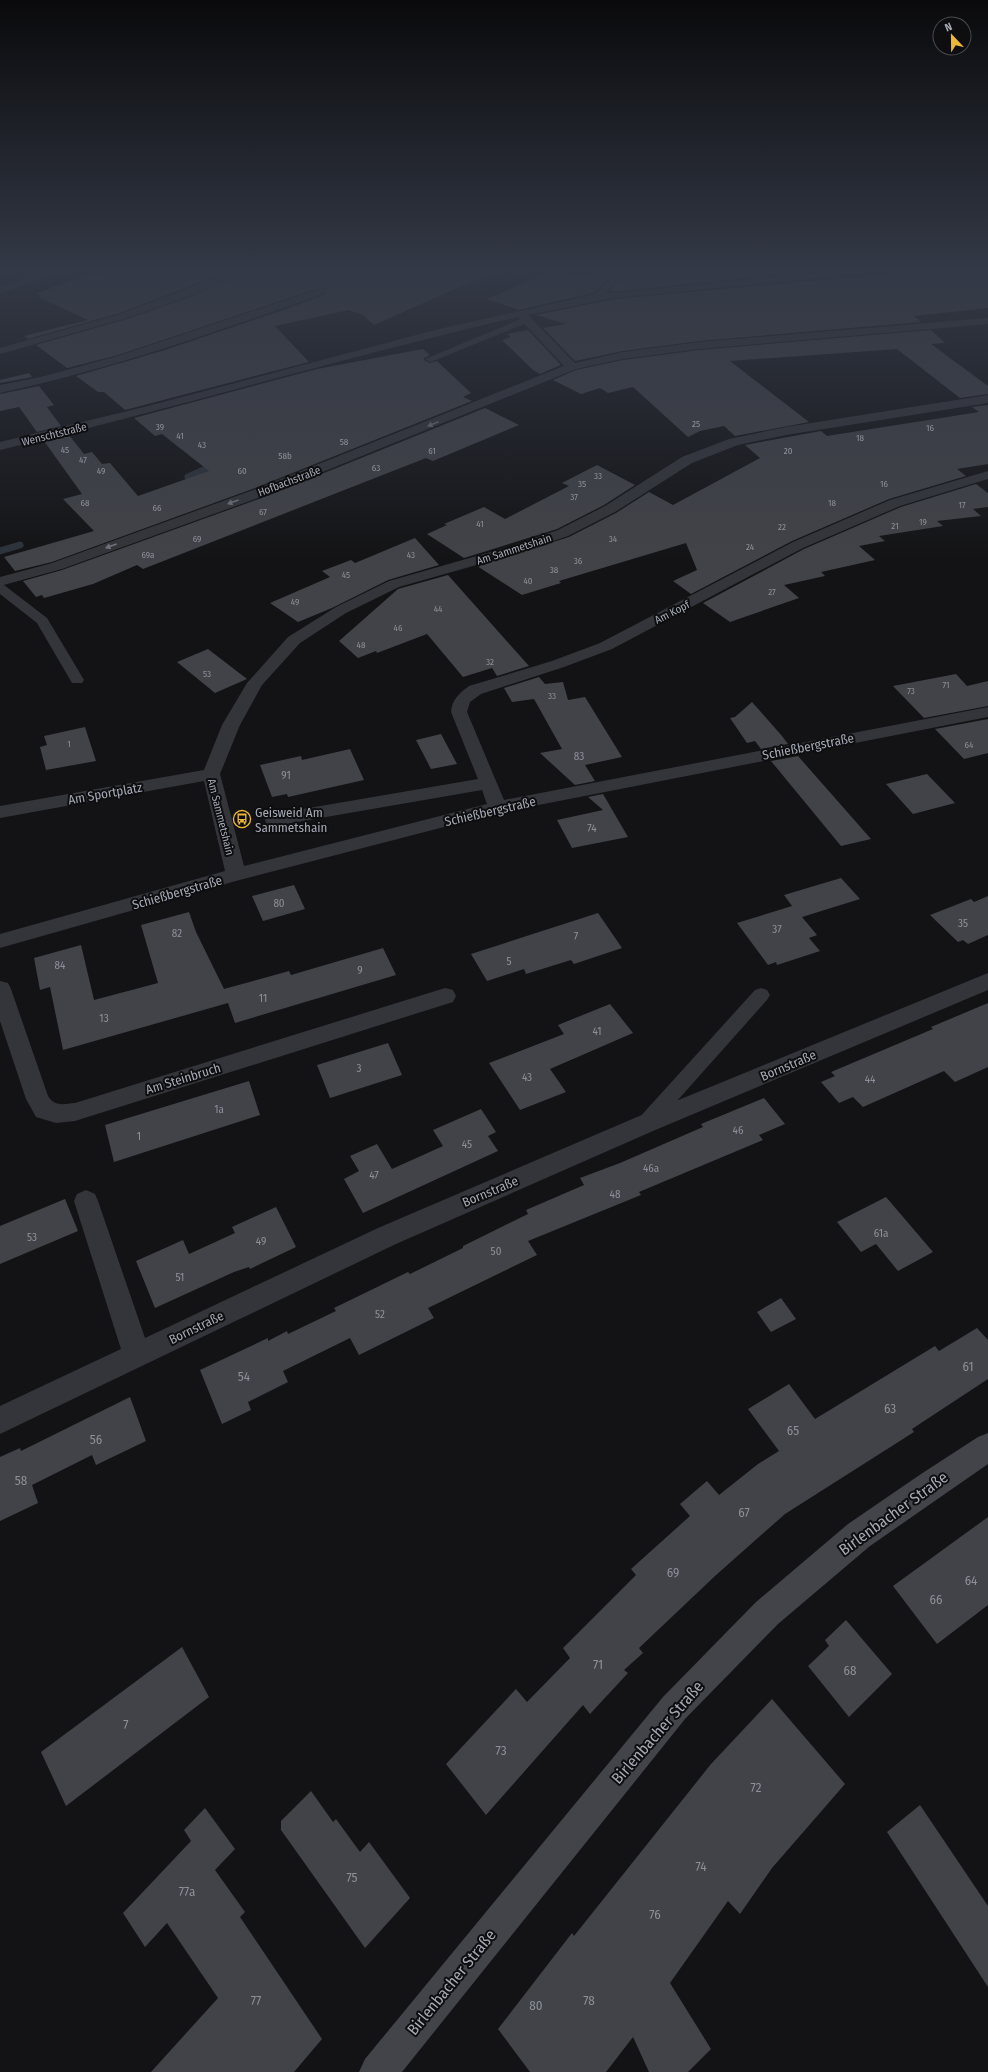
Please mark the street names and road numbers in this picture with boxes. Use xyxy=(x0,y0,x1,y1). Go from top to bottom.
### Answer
street label: Wenschtstraße xyxy=(20,420,88,449)
street label: Hofbachstraße xyxy=(256,464,322,499)
street label: Am Sammetshain xyxy=(475,531,553,568)
street label: Am Kopf xyxy=(653,598,692,627)
street label: Schießbergstraße xyxy=(761,730,855,763)
street label: Am Sammetshain xyxy=(205,778,236,857)
street label: Am Sportplatz xyxy=(67,780,143,807)
street label: Schießbergstraße xyxy=(443,794,537,829)
street label: Schießbergstraße xyxy=(130,872,224,912)
street label: Bornstraße xyxy=(758,1047,818,1084)
street label: Am Steinbruch xyxy=(144,1060,222,1097)
street label: Bornstraße xyxy=(460,1173,520,1210)
street label: Bornstraße xyxy=(166,1308,226,1347)
street label: Birlenbacher Straße xyxy=(835,1467,952,1559)
street label: Birlenbacher Straße xyxy=(608,1677,707,1788)
street label: Birlenbacher Straße xyxy=(403,1926,500,2039)

